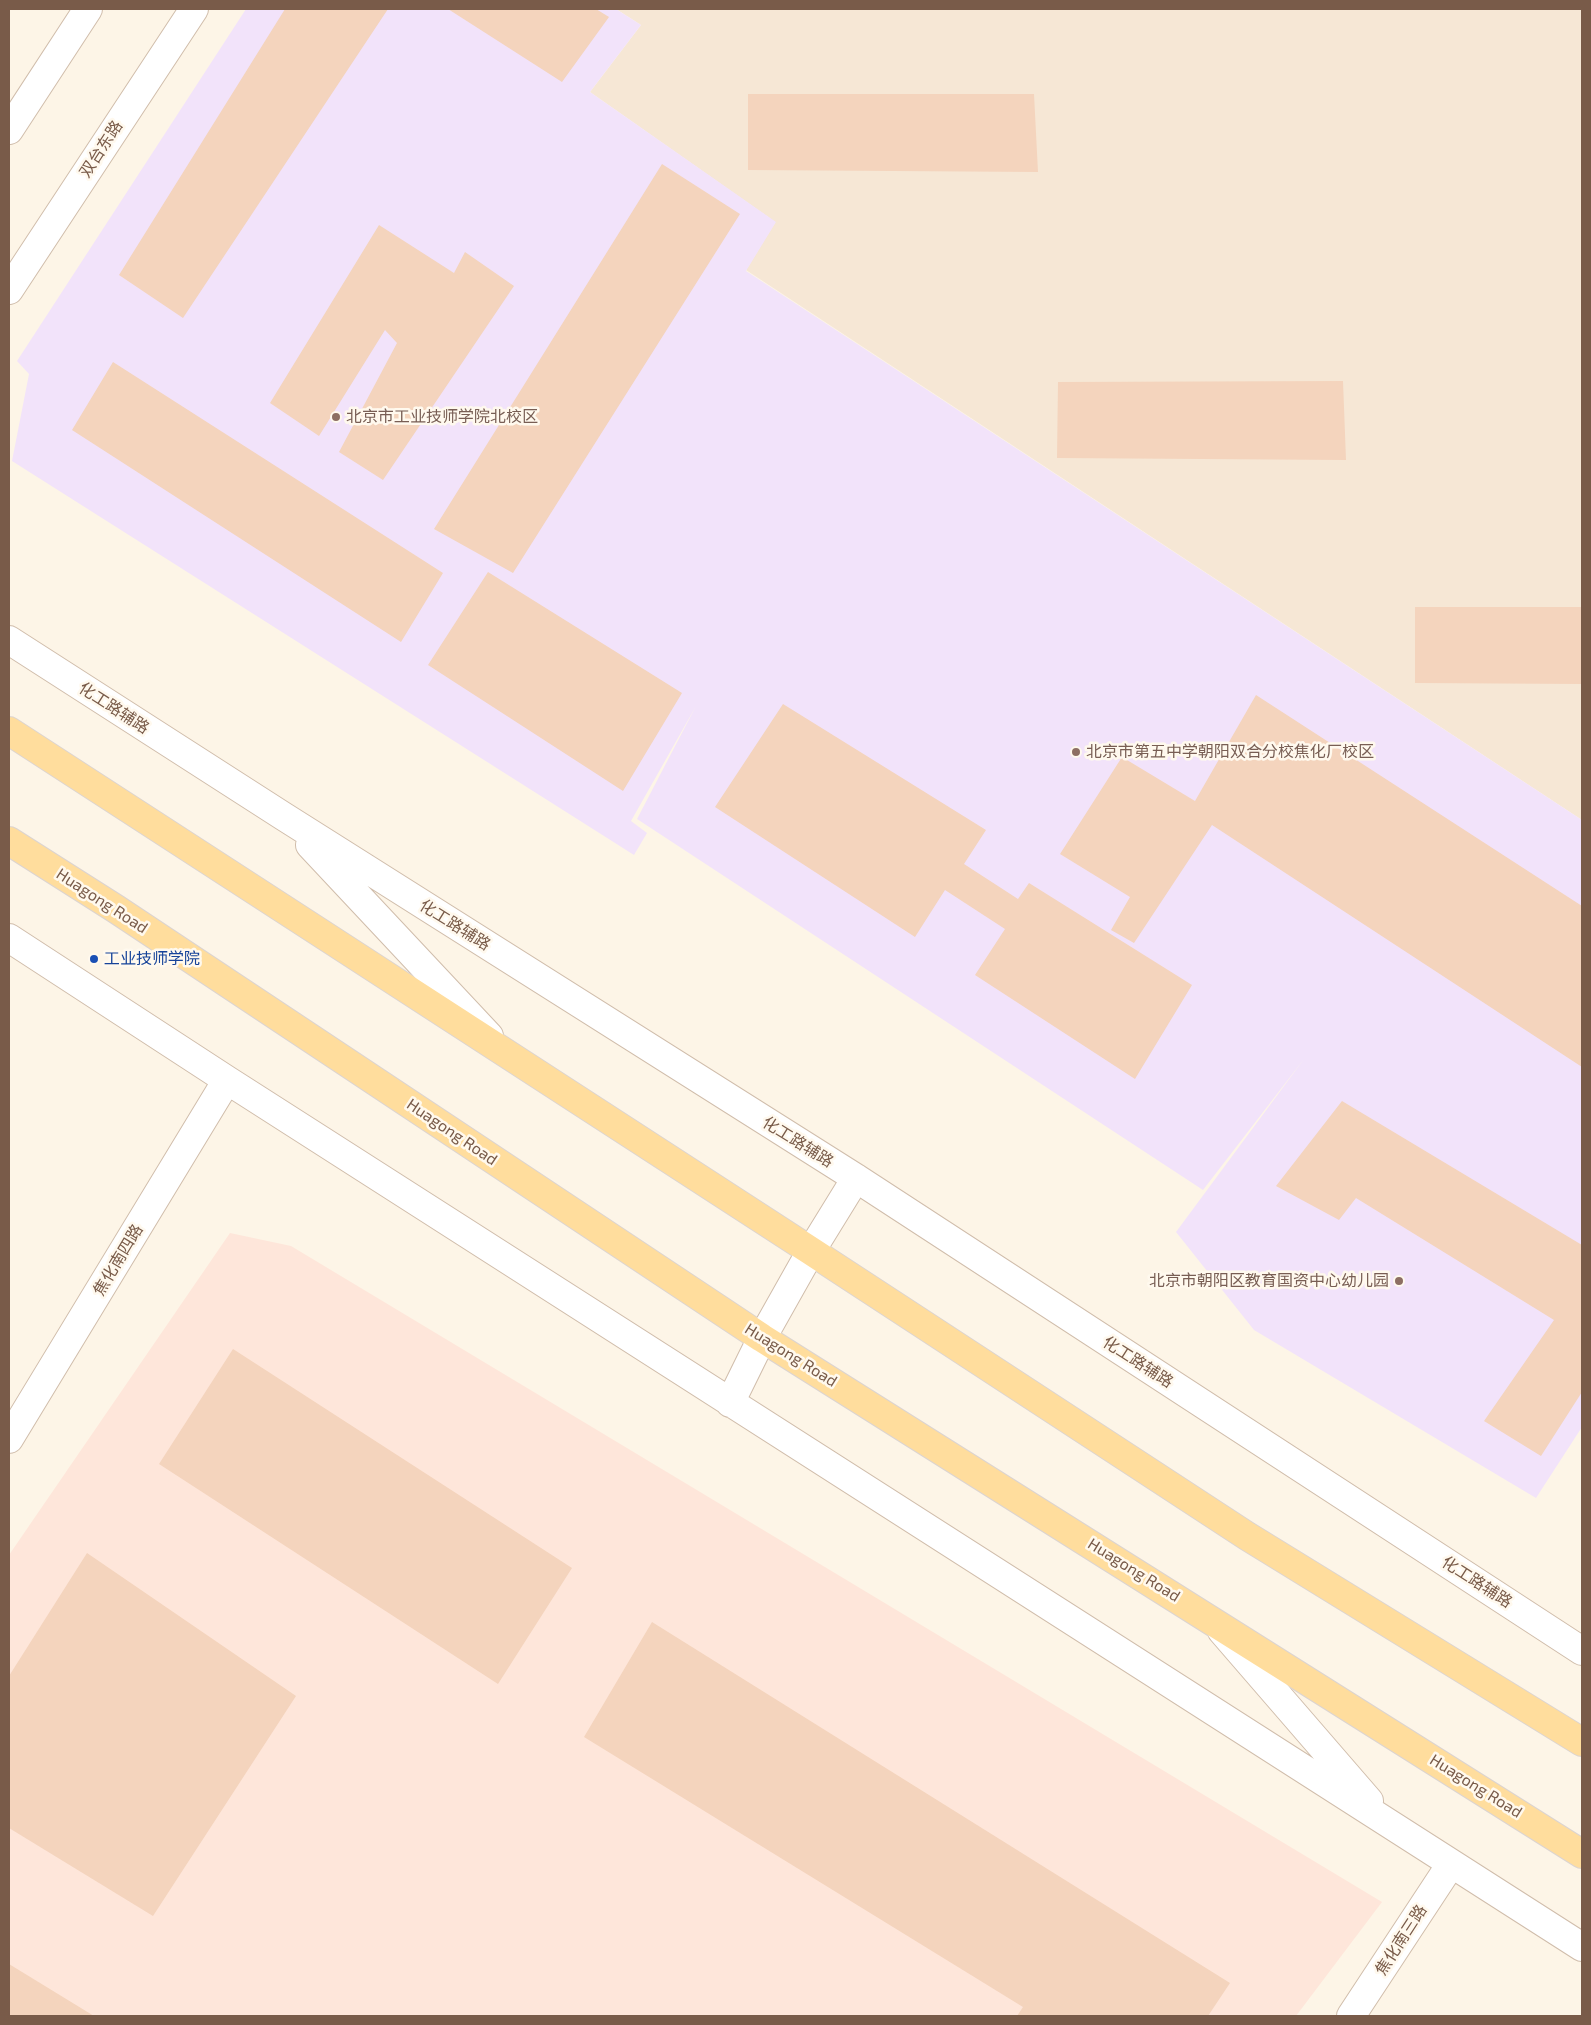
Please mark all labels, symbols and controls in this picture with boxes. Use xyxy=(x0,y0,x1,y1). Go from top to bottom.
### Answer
street label: 双台东路 xyxy=(76,117,126,181)
place label: 北京市工业技师学院北校区 xyxy=(346,407,538,427)
marker: 北京市工业技师学院北校区 xyxy=(330,411,342,423)
street label: 化工路辅路 xyxy=(75,678,153,738)
place label: 北京市第五中学朝阳双合分校焦化厂校区 xyxy=(1086,742,1374,762)
marker: 北京市第五中学朝阳双合分校焦化厂校区 xyxy=(1070,746,1082,758)
street label: Huagong Road xyxy=(53,864,151,938)
street label: 化工路辅路 xyxy=(416,896,494,954)
place label: 工业技师学院 xyxy=(104,949,200,969)
marker: 工业技师学院 xyxy=(88,953,100,965)
street label: Huagong Road xyxy=(403,1095,501,1169)
street label: 化工路辅路 xyxy=(759,1113,837,1171)
street label: 焦化南四路 xyxy=(89,1221,147,1299)
place label: 北京市朝阳区教育国资中心幼儿园 xyxy=(1149,1271,1389,1291)
marker: 北京市朝阳区教育国资中心幼儿园 xyxy=(1393,1275,1405,1287)
street label: Huagong Road xyxy=(741,1319,841,1391)
street label: 化工路辅路 xyxy=(1099,1332,1177,1392)
street label: Huagong Road xyxy=(1084,1534,1184,1606)
street label: 化工路辅路 xyxy=(1438,1552,1516,1612)
street label: Huagong Road xyxy=(1426,1750,1526,1822)
street label: 焦化南三路 xyxy=(1371,1901,1431,1979)

